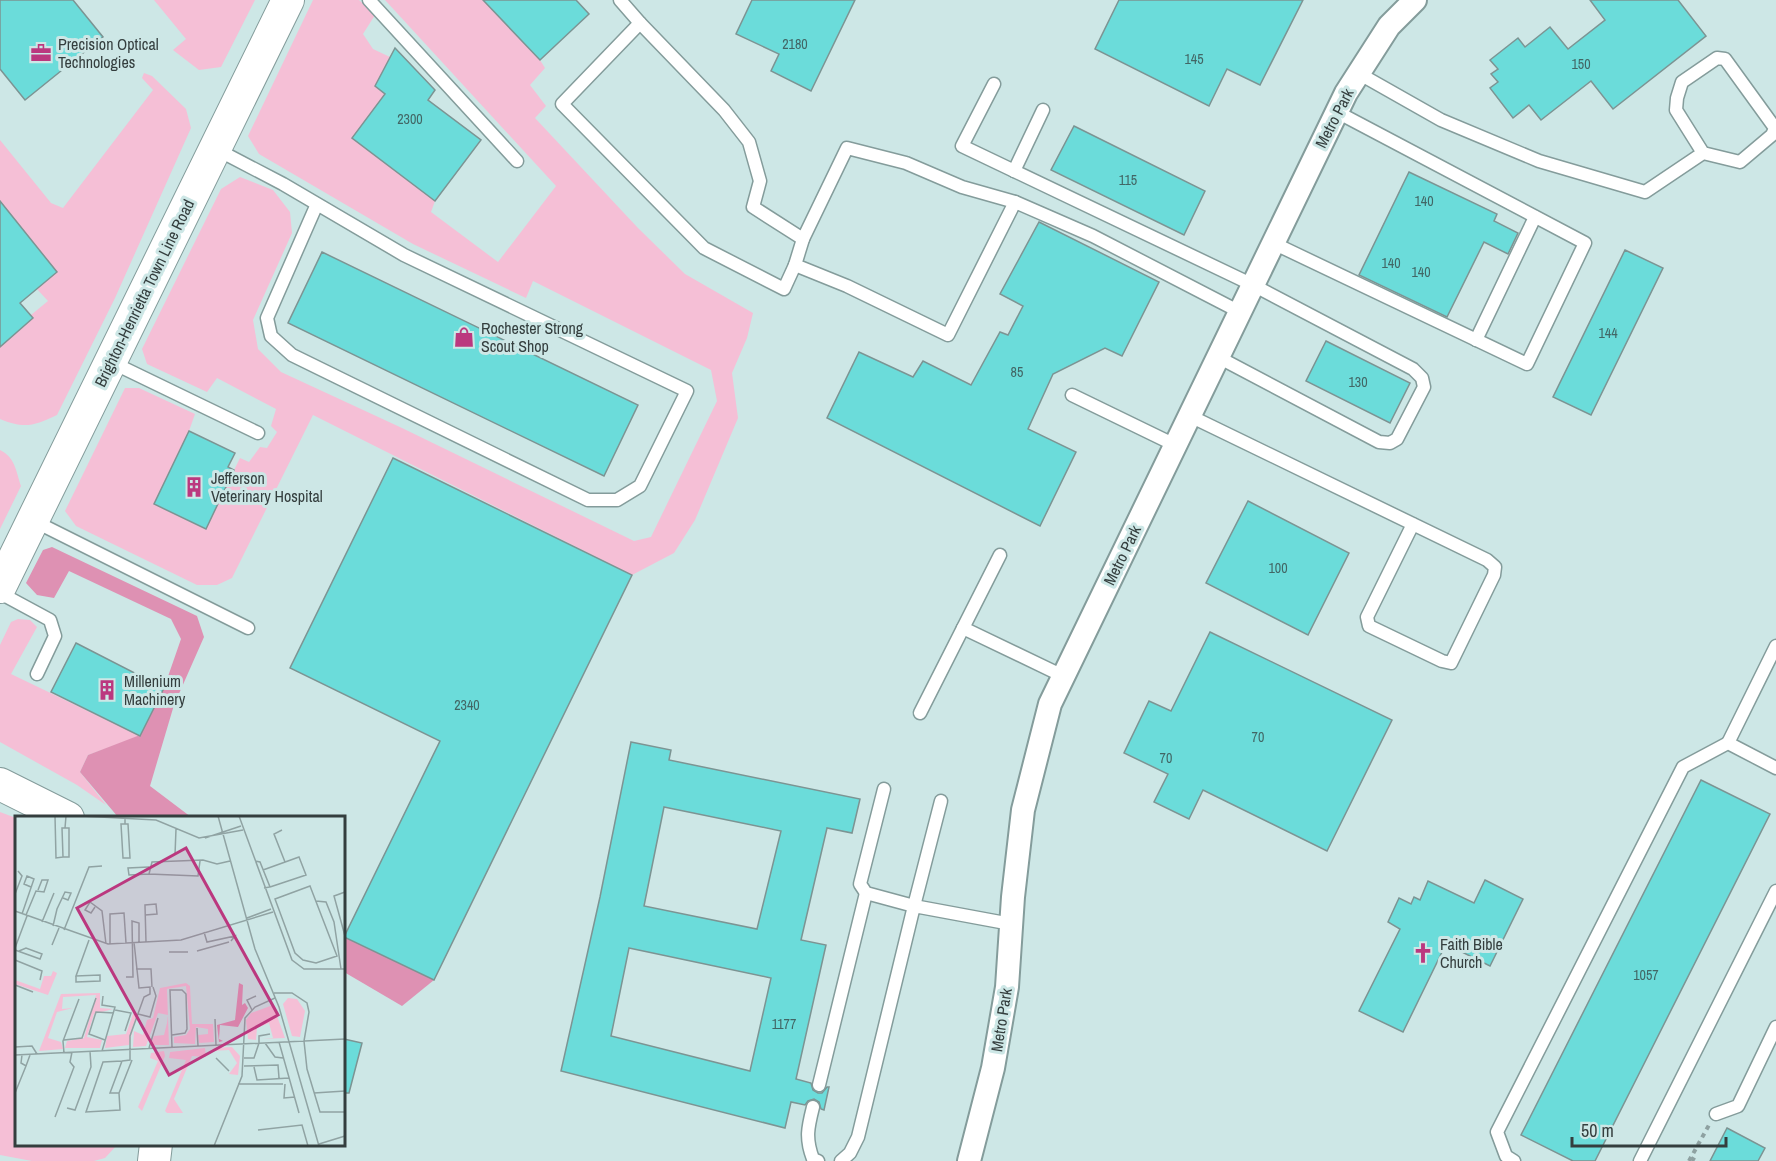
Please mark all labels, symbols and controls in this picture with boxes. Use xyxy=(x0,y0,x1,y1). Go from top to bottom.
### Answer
place label: Precision Optical Technologies xyxy=(58,33,159,73)
house number: 2180 xyxy=(782,35,808,53)
office icon: Precision Optical Technologies xyxy=(29,41,53,65)
house number: 145 xyxy=(1184,50,1204,68)
house number: 150 xyxy=(1571,55,1591,73)
street label: Metro Park xyxy=(1310,84,1359,152)
house number: 2300 xyxy=(397,110,423,128)
house number: 115 xyxy=(1119,171,1137,189)
house number: 140 xyxy=(1414,192,1434,210)
street label: Brighton-Henrietta Town Line Road xyxy=(89,196,199,390)
house number: 140 xyxy=(1381,254,1401,272)
house number: 140 xyxy=(1411,263,1431,281)
place label: Rochester Strong Scout Shop xyxy=(481,317,584,357)
house number: 144 xyxy=(1598,324,1618,342)
shop icon: Rochester Strong Scout Shop xyxy=(452,325,476,349)
house number: 85 xyxy=(1011,363,1023,381)
house number: 130 xyxy=(1348,373,1368,391)
place label: Jefferson Veterinary Hospital xyxy=(211,467,323,507)
building icon: Jefferson Veterinary Hospital xyxy=(182,475,206,499)
street label: Metro Park xyxy=(1098,521,1146,589)
house number: 100 xyxy=(1268,559,1288,577)
place label: Millenium Machinery xyxy=(124,670,186,710)
building icon: Millenium Machinery xyxy=(95,678,119,702)
house number: 2340 xyxy=(454,696,480,714)
house number: 70 xyxy=(1252,728,1264,746)
house number: 70 xyxy=(1160,749,1172,767)
inset map xyxy=(15,816,345,1146)
place label: Faith Bible Church xyxy=(1440,933,1503,973)
church icon: Faith Bible Church xyxy=(1411,941,1435,965)
house number: 1057 xyxy=(1633,966,1659,984)
street label: Metro Park xyxy=(985,986,1017,1053)
house number: 1177 xyxy=(772,1015,796,1033)
scale bar xyxy=(1572,1110,1726,1148)
text: 50 m xyxy=(1581,1118,1614,1143)

